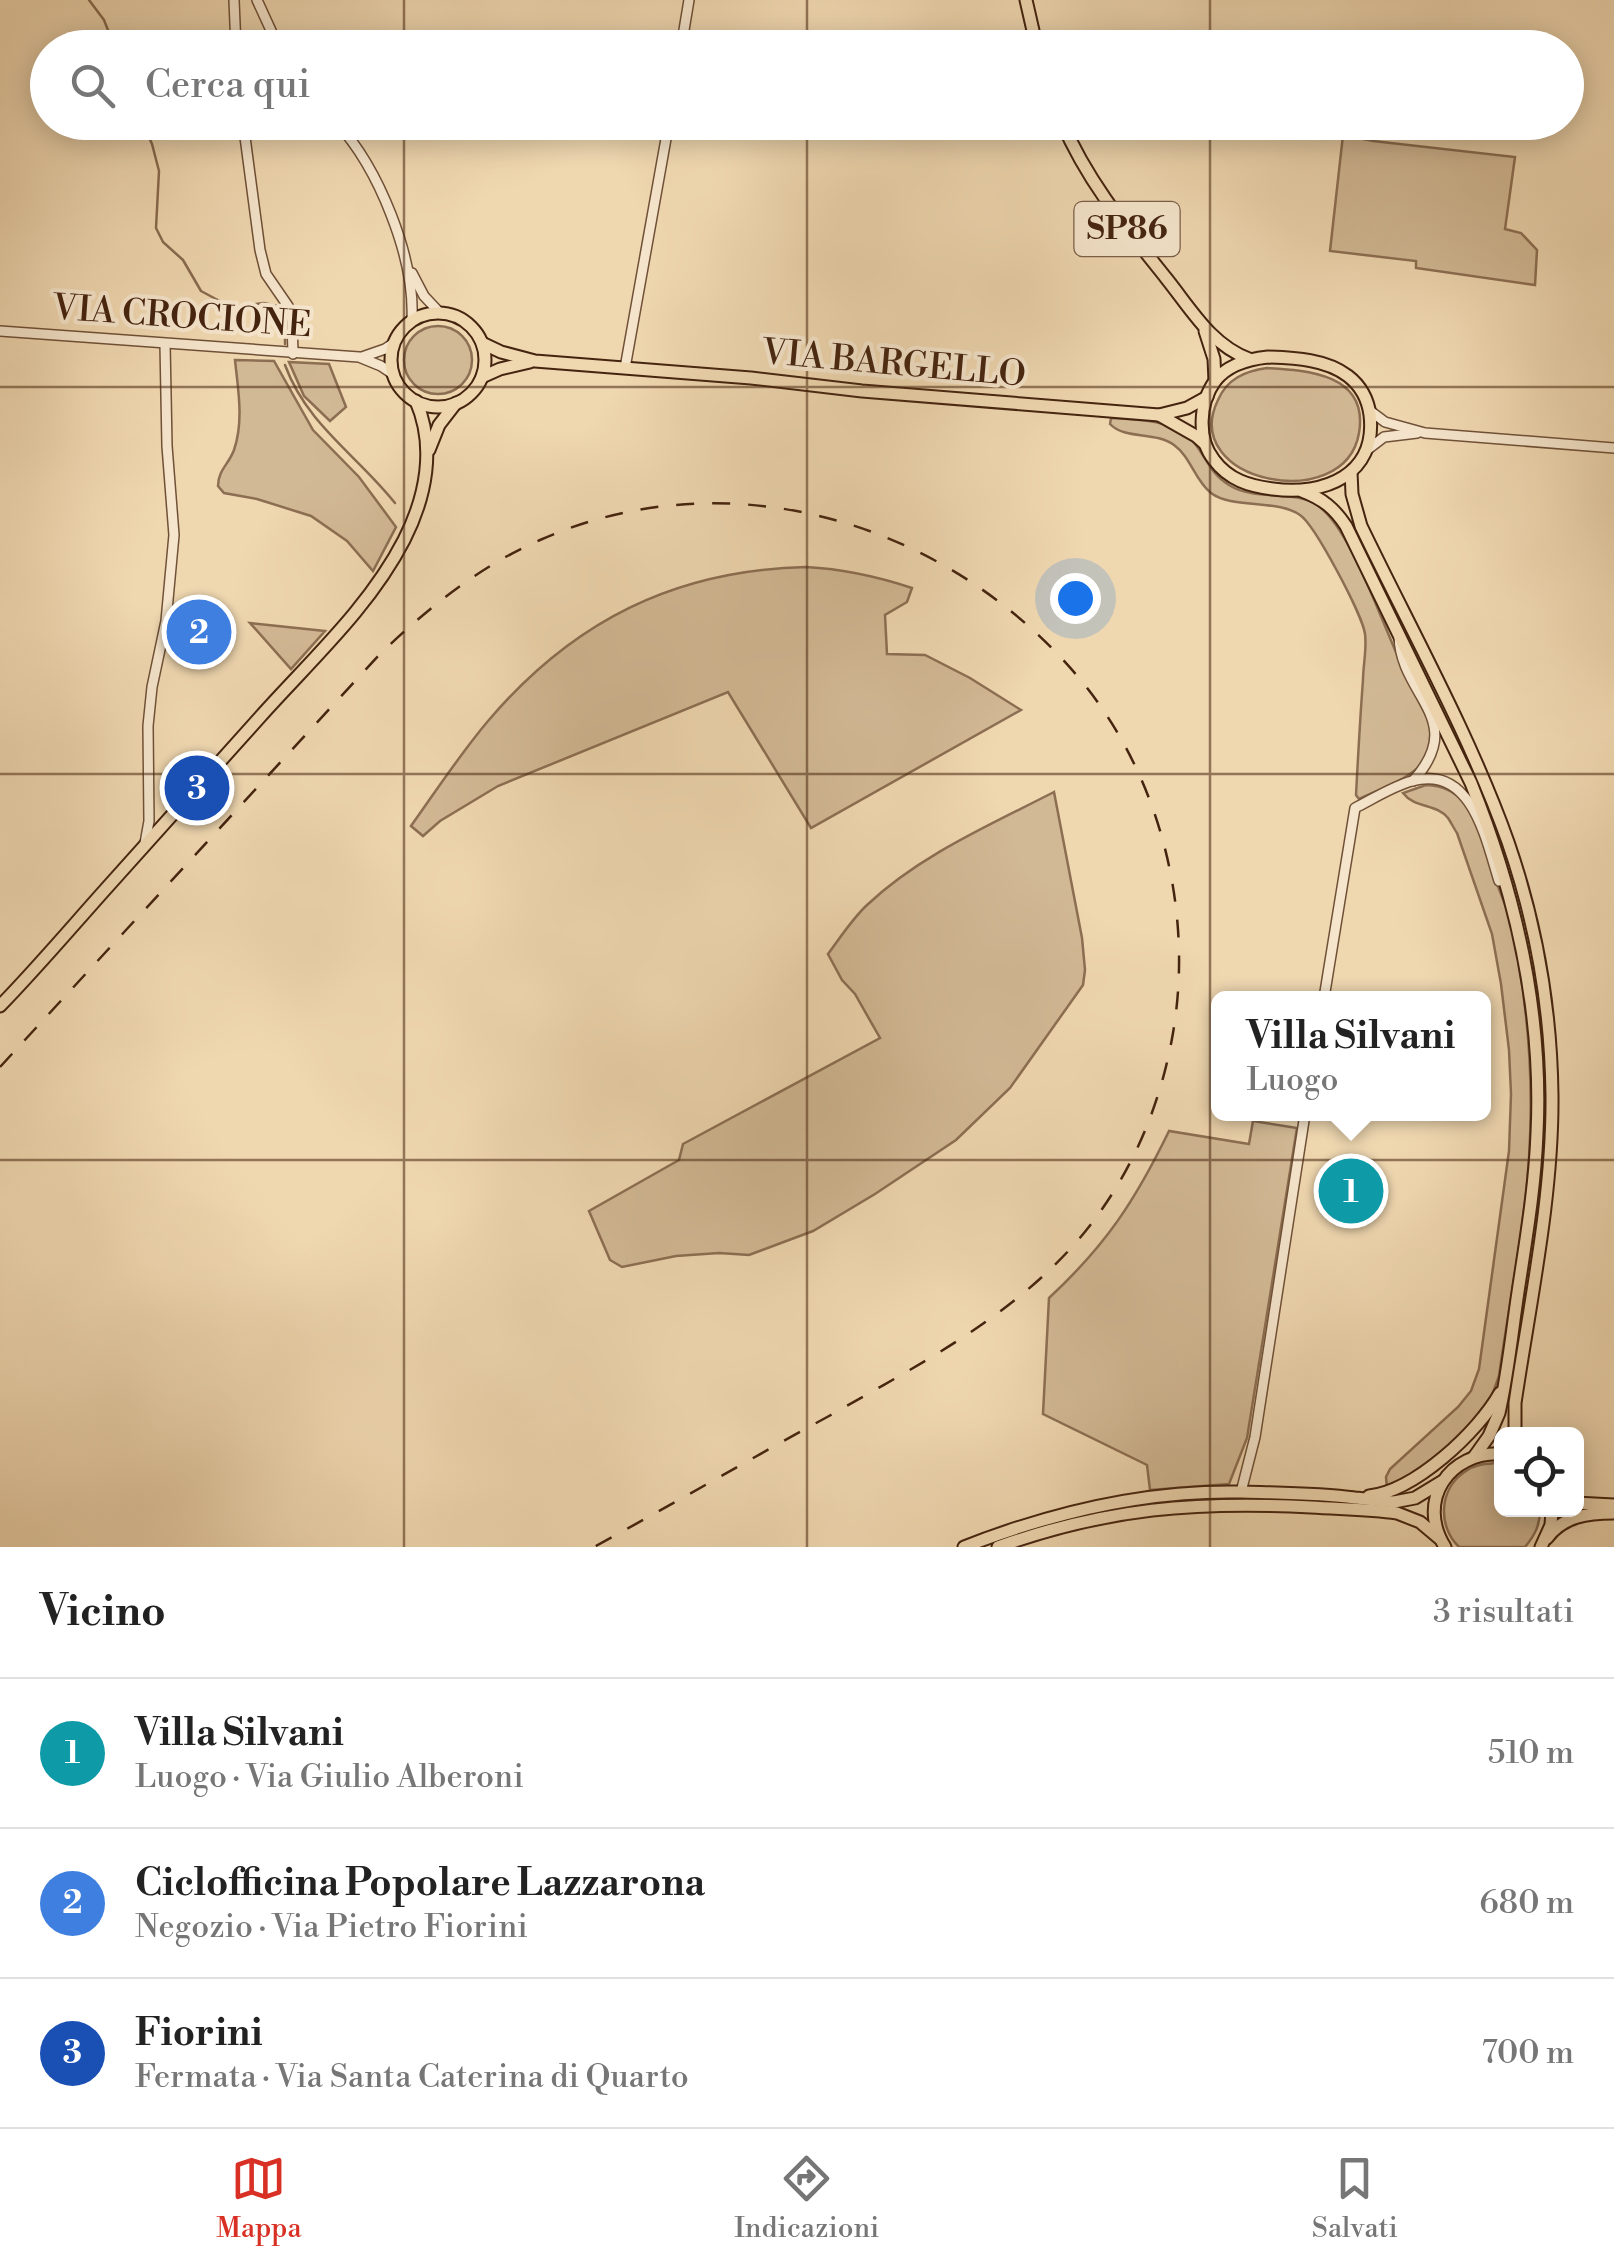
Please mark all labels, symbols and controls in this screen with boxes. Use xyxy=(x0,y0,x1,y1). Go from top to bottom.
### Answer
search box xyxy=(30,30,1584,140)
icon: search xyxy=(65,58,120,113)
text: Cerca qui xyxy=(145,62,310,109)
road number: SP86 xyxy=(1074,202,1180,256)
street label: VIA CROCIONE xyxy=(50,286,313,347)
street label: VIA BARGELLO xyxy=(759,331,1028,397)
your location xyxy=(1050,573,1101,624)
pin: 2 xyxy=(166,594,232,670)
pin: 3 xyxy=(164,750,230,826)
popup xyxy=(1211,991,1491,1121)
text: Villa Silvani xyxy=(1247,1013,1455,1060)
text: Luogo xyxy=(1247,1060,1339,1100)
pin: 1 xyxy=(1318,1154,1384,1228)
map controls xyxy=(1494,1427,1584,1517)
button: locate xyxy=(1494,1427,1584,1517)
text: Vicino xyxy=(40,1586,166,1639)
text: 3 risultati xyxy=(1433,1592,1574,1632)
text: Villa Silvani xyxy=(135,1710,344,1757)
text: 1 xyxy=(65,1733,80,1773)
text: 510 m xyxy=(1488,1733,1574,1773)
text: Luogo · Via Giulio Alberoni xyxy=(135,1757,524,1797)
text: Ciclofficina Popolare Lazzarona xyxy=(135,1860,705,1907)
text: 2 xyxy=(62,1883,83,1923)
text: 680 m xyxy=(1479,1883,1574,1923)
text: Negozio · Via Pietro Fiorini xyxy=(135,1907,528,1947)
text: Fiorini xyxy=(135,2010,263,2057)
text: 3 xyxy=(63,2033,82,2073)
text: 700 m xyxy=(1482,2033,1574,2073)
text: Fermata · Via Santa Caterina di Quarto xyxy=(135,2057,689,2097)
tab: Mappa xyxy=(216,2151,302,2246)
tab: Indicazioni xyxy=(734,2151,879,2246)
tab: Salvati xyxy=(1312,2151,1398,2246)

